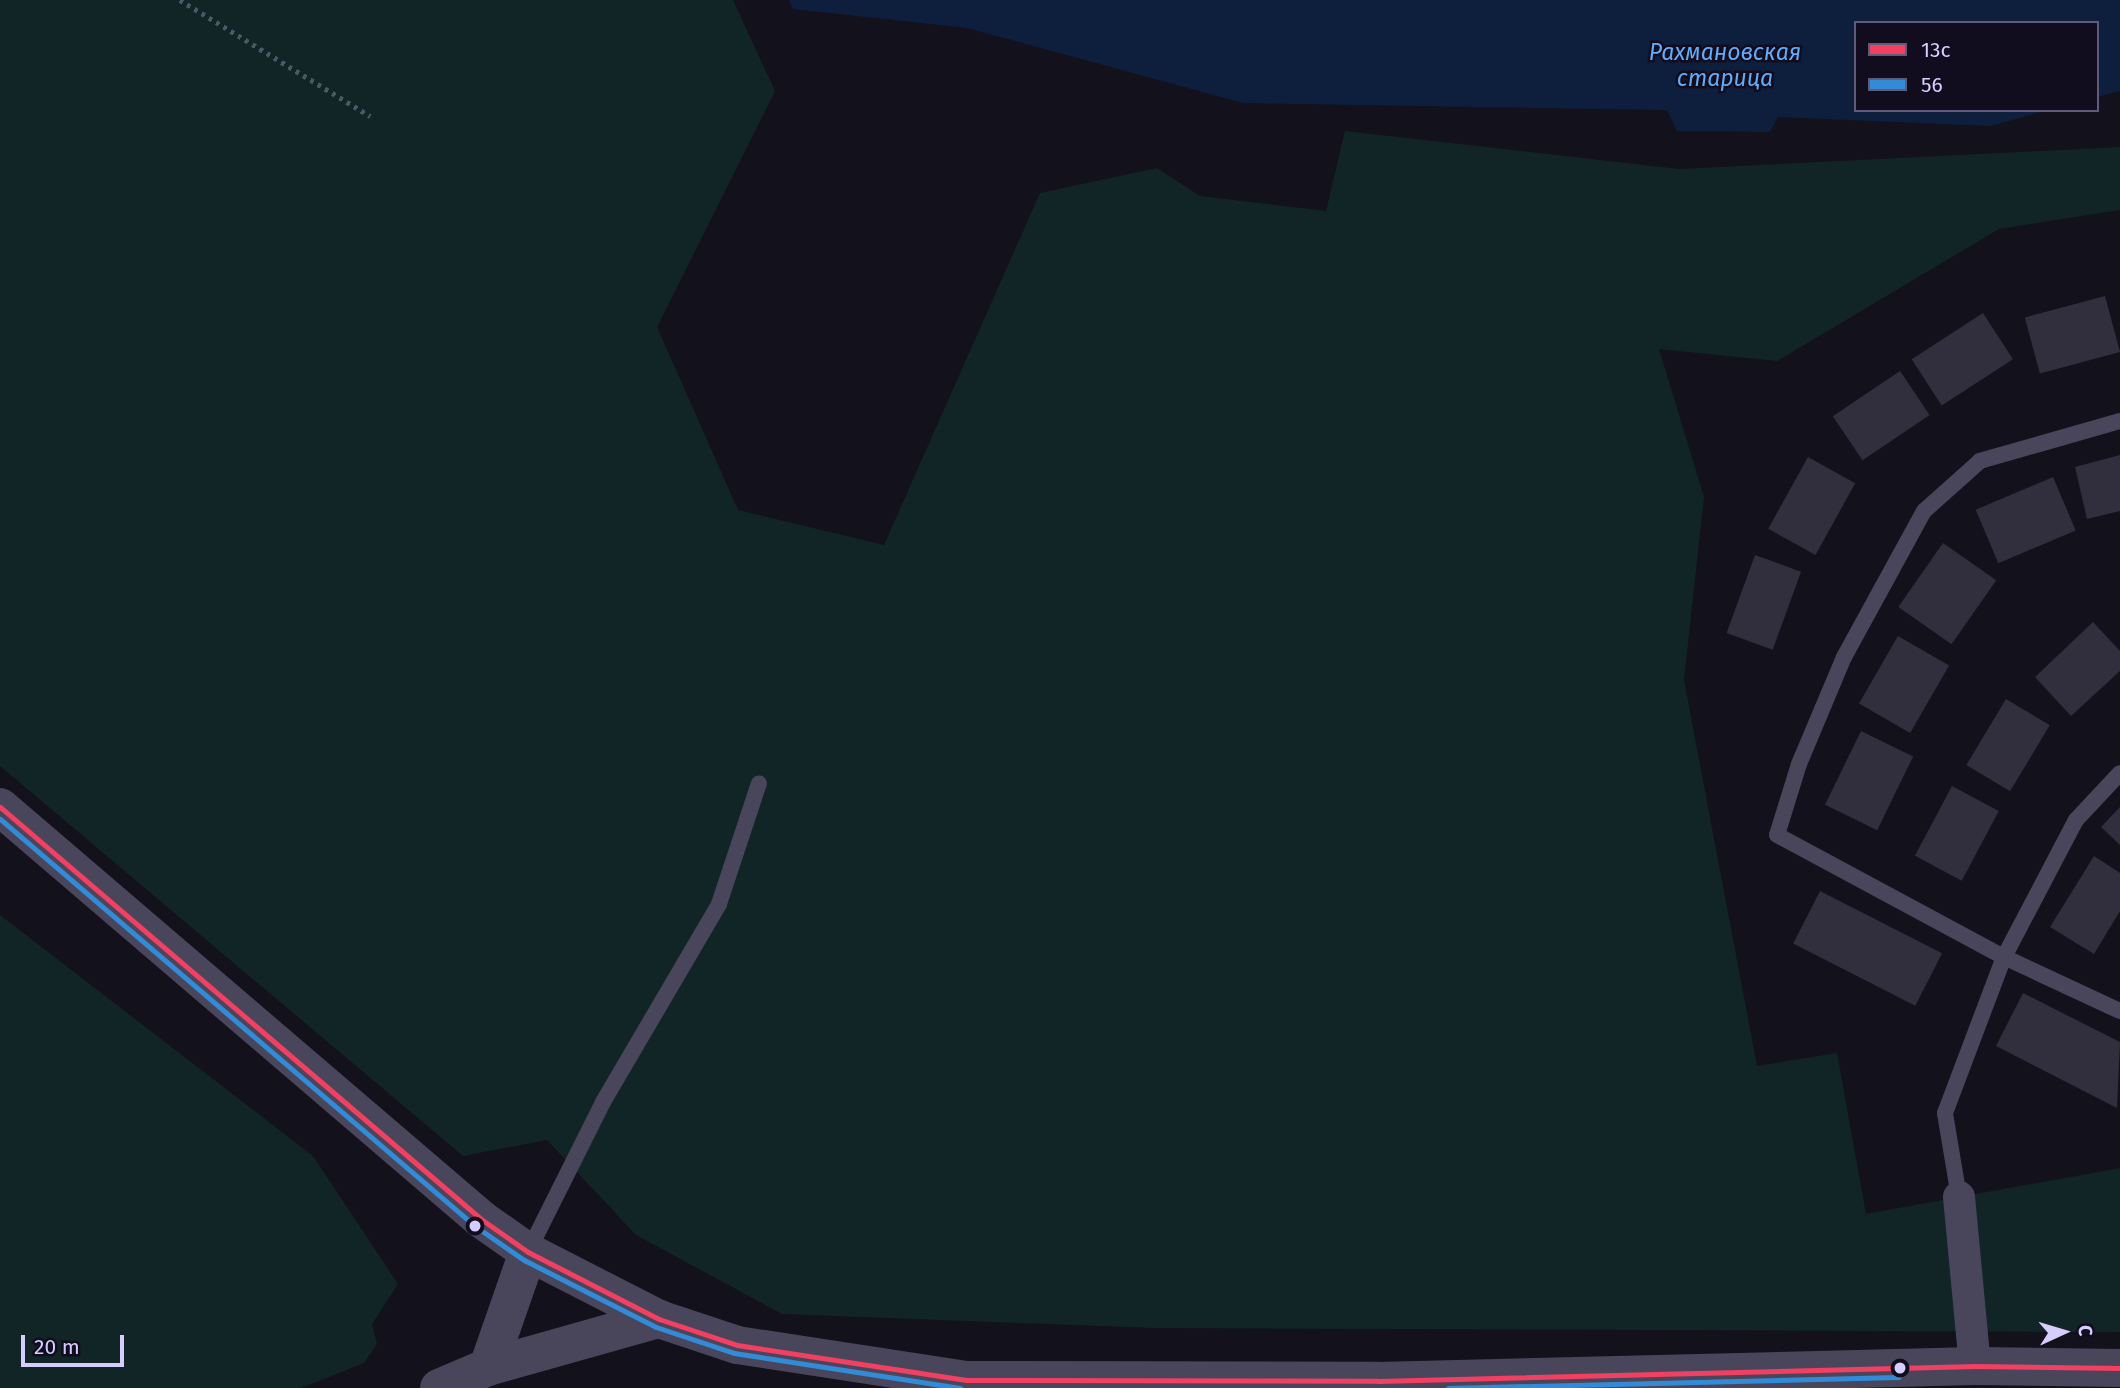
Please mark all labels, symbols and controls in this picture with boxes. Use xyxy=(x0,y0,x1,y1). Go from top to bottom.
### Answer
legend xyxy=(1854,21,2099,112)
text: 13с xyxy=(1921,37,1951,63)
water label: Рахмановская старица xyxy=(1649,38,1801,92)
text: 56 xyxy=(1921,72,1943,98)
unlabelled marker xyxy=(468,1219,482,1233)
north arrow xyxy=(2029,1297,2099,1367)
scale bar xyxy=(24,1322,128,1366)
text: С xyxy=(2074,1324,2097,1337)
text: 20 m xyxy=(34,1334,80,1360)
unlabelled marker xyxy=(1893,1361,1907,1375)

